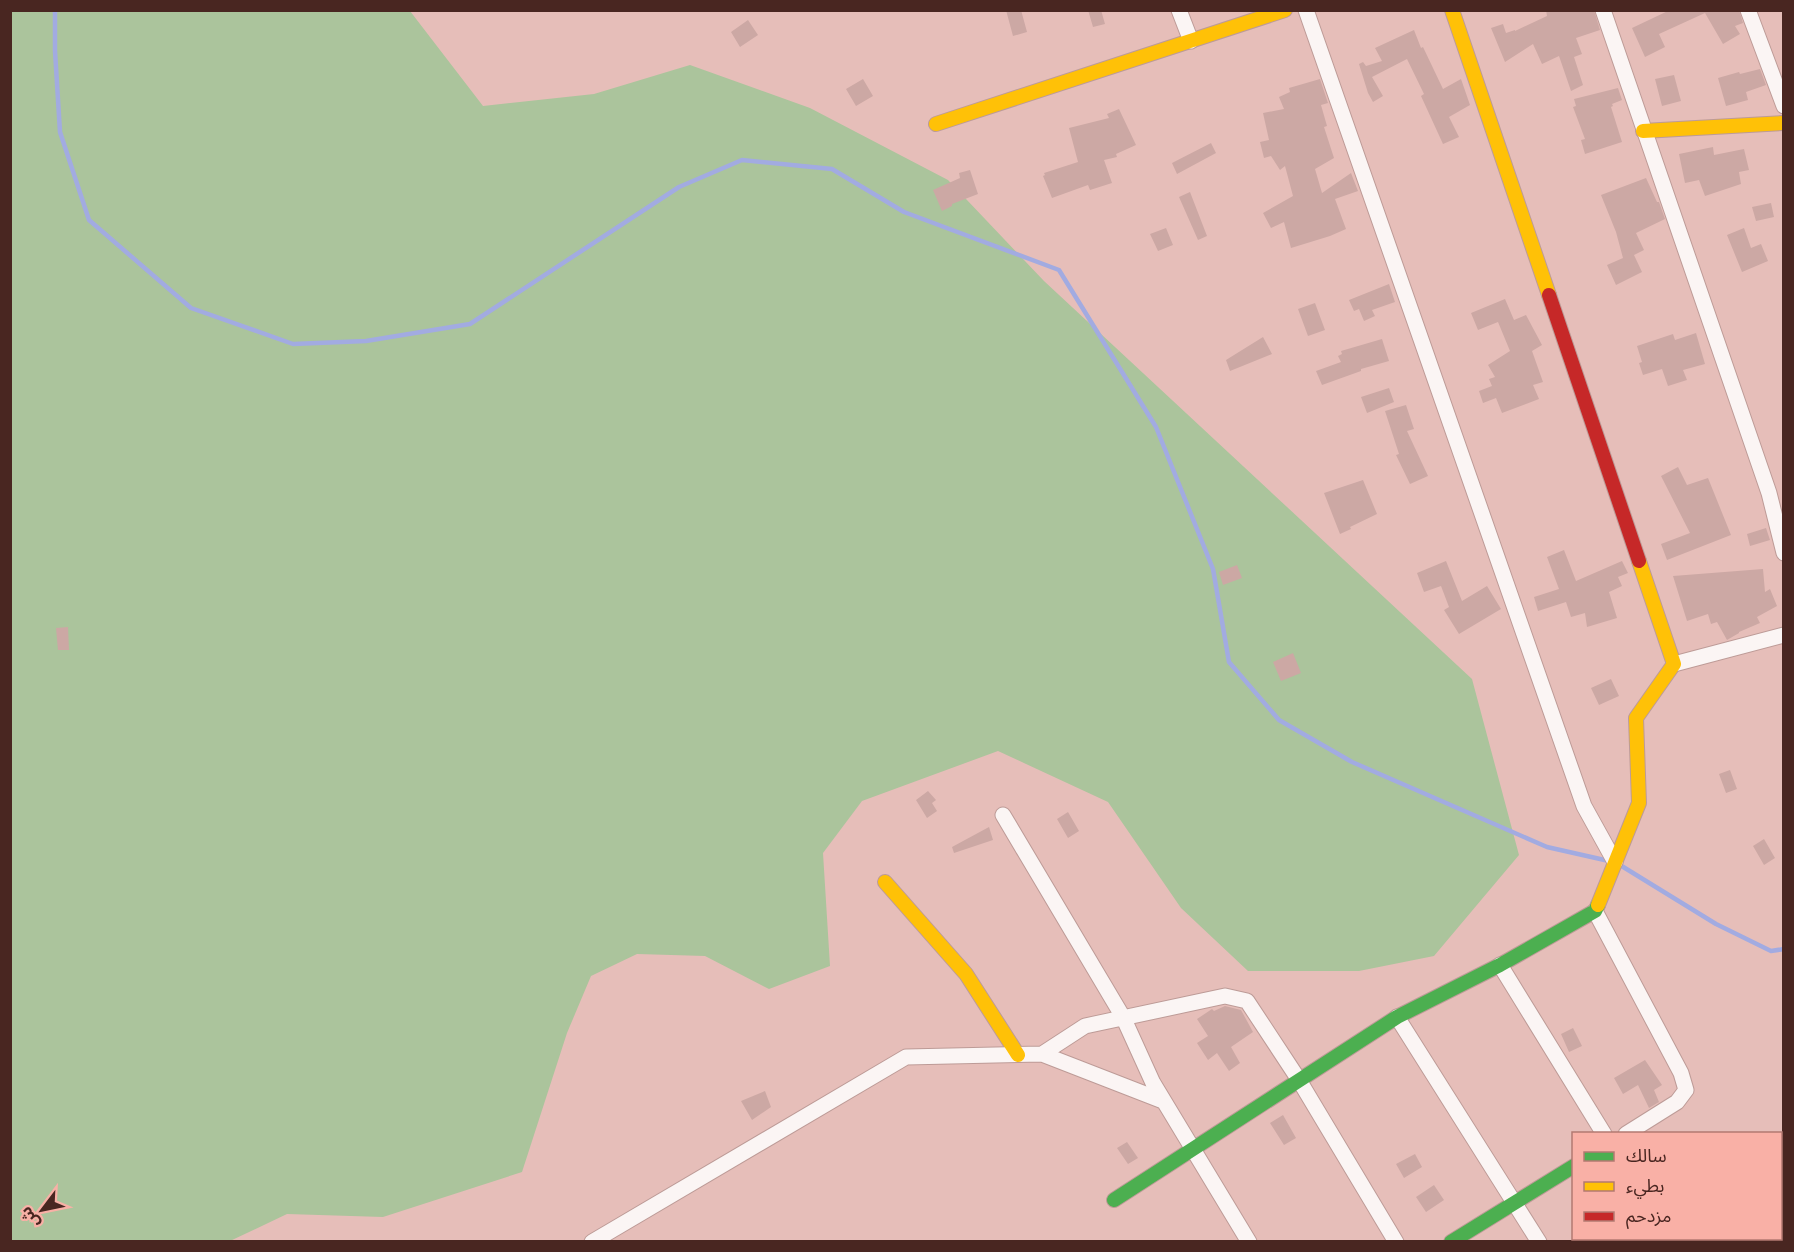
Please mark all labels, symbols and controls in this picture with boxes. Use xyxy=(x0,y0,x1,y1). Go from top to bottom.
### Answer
legend xyxy=(1572,1132,1782,1240)
text: سالك xyxy=(1626,1145,1667,1167)
text: بطيء xyxy=(1626,1175,1664,1199)
north arrow xyxy=(12,1180,72,1240)
text: ش xyxy=(16,1203,44,1232)
text: مزدحم xyxy=(1626,1205,1671,1229)

